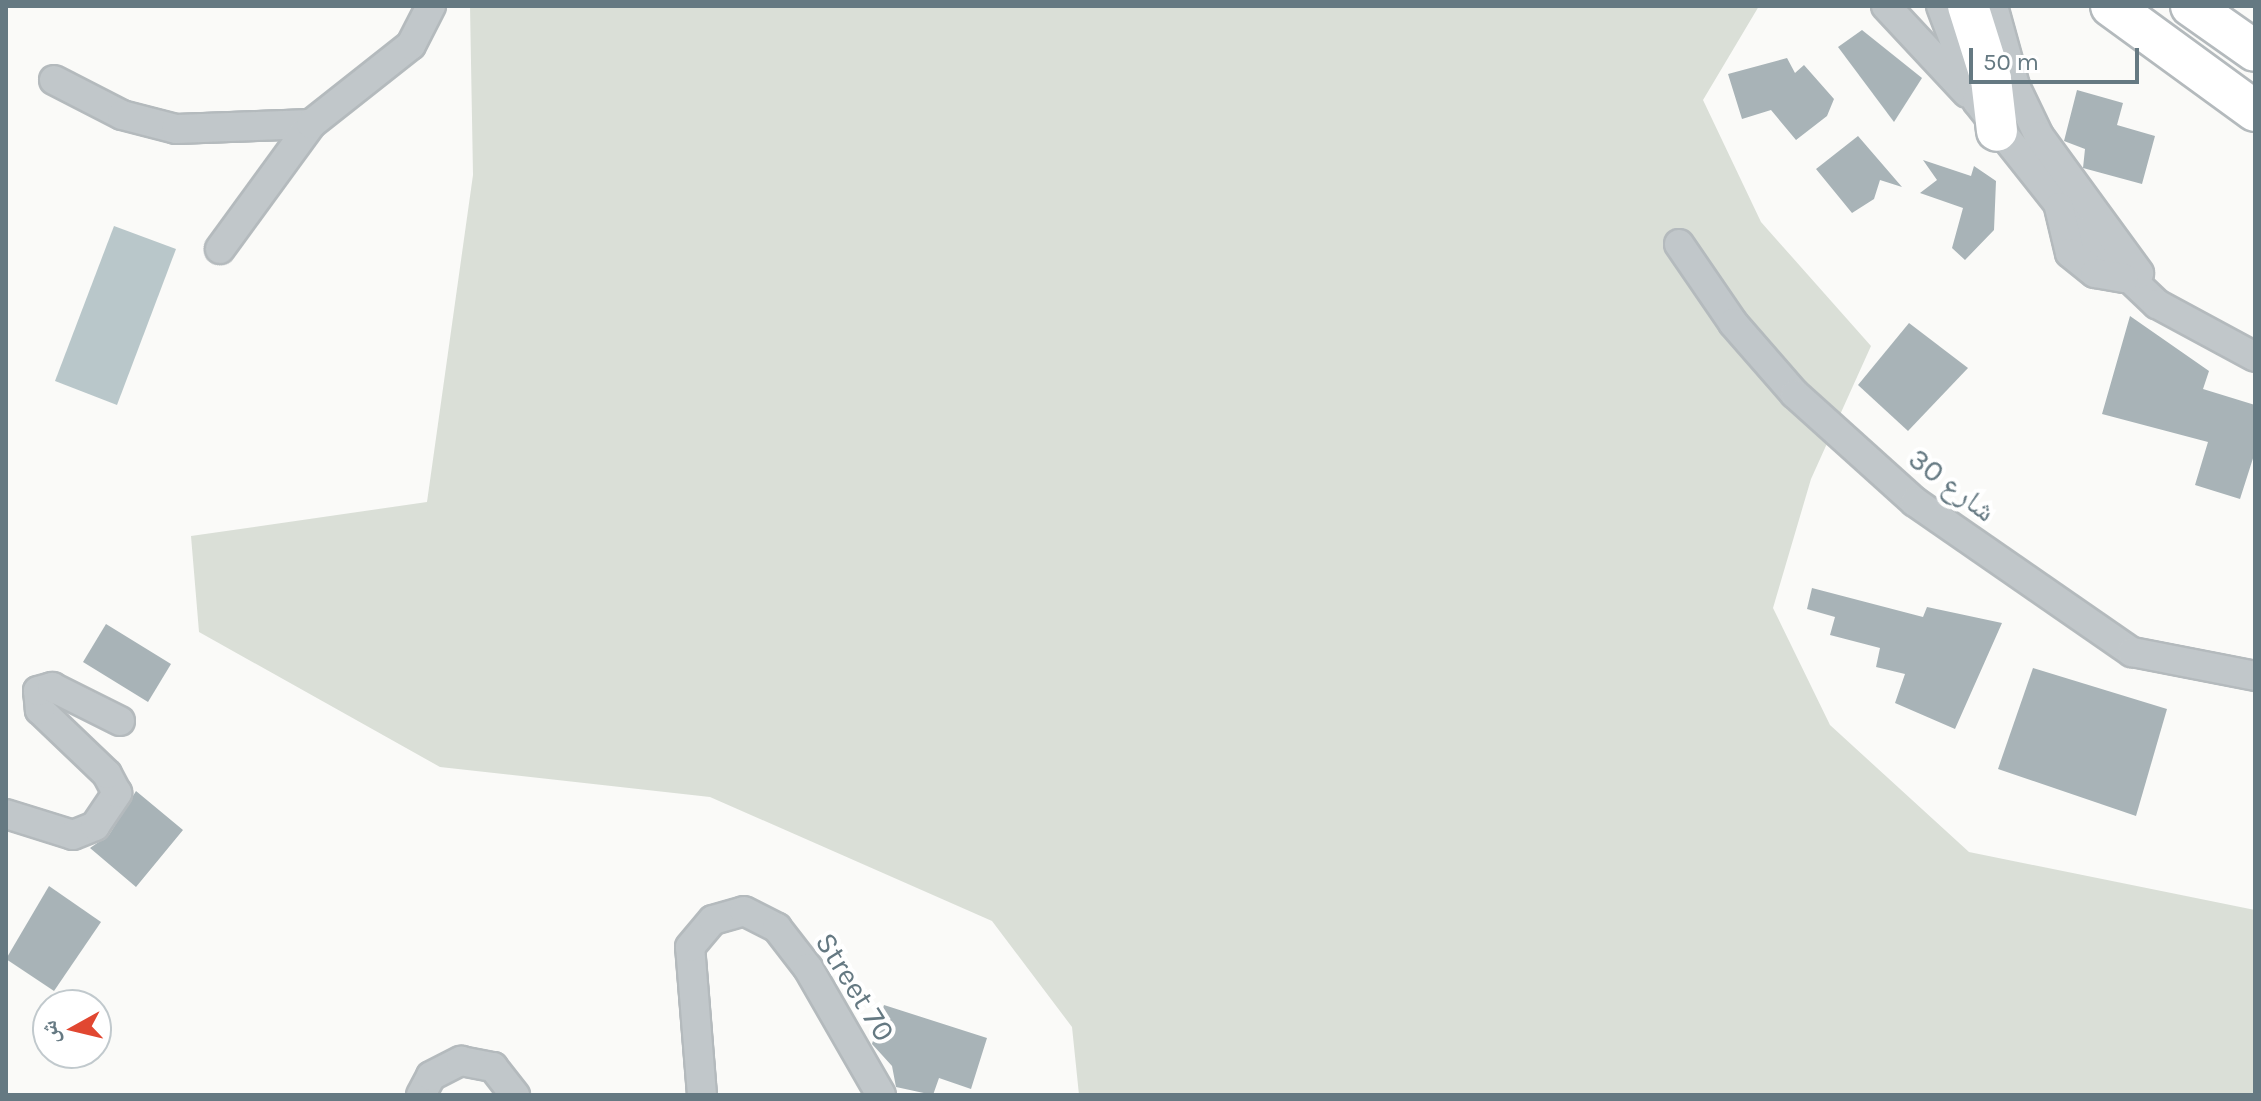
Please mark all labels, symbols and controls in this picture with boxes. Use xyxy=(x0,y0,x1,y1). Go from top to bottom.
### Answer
scale bar xyxy=(1973,32,2143,82)
text: 50 m xyxy=(1983,48,2039,76)
street label: شارع 30 xyxy=(1901,441,2003,529)
street label: Street 70 xyxy=(808,926,902,1048)
north arrow xyxy=(32,989,112,1069)
text: ش xyxy=(36,1019,65,1045)

